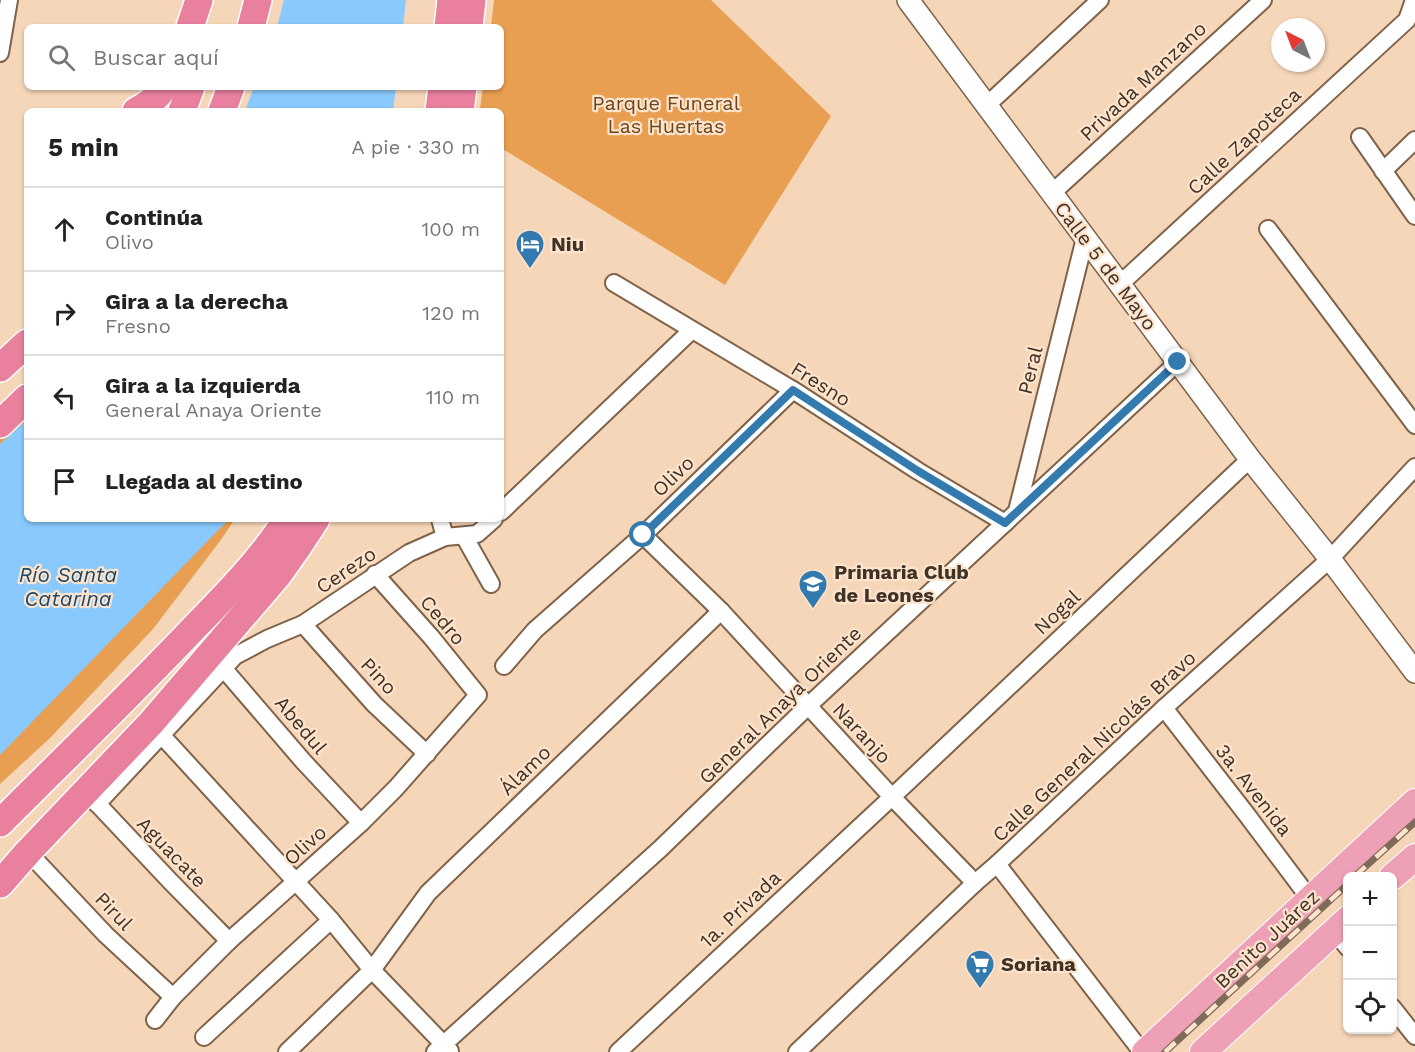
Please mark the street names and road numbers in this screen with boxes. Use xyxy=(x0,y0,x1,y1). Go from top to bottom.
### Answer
street label: Privada Manzano xyxy=(1075,16,1211,146)
street label: Calle Zapoteca xyxy=(1182,82,1306,200)
street label: Calle 5 de Mayo xyxy=(1050,197,1162,335)
street label: Peral xyxy=(1012,343,1048,397)
street label: Fresno xyxy=(787,356,855,412)
street label: Olivo xyxy=(647,450,699,502)
street label: Cerezo xyxy=(311,541,381,599)
street label: Nogal xyxy=(1029,585,1085,639)
street label: Cedro xyxy=(415,590,471,650)
street label: General Anaya Oriente xyxy=(694,621,866,789)
street label: Calle General Nicolás Bravo xyxy=(987,645,1201,847)
street label: Pino xyxy=(356,652,402,700)
street label: Abedul xyxy=(270,691,332,759)
street label: Naranjo xyxy=(828,697,896,769)
street label: 3a. Avenida xyxy=(1211,739,1297,841)
street label: Álamo xyxy=(494,740,556,800)
street label: Aguacate xyxy=(132,811,212,893)
street label: Olivo xyxy=(279,820,331,870)
street label: 1a. Privada xyxy=(694,865,786,953)
street label: Benito Juárez xyxy=(1210,885,1324,993)
street label: Pirul xyxy=(90,887,138,935)

